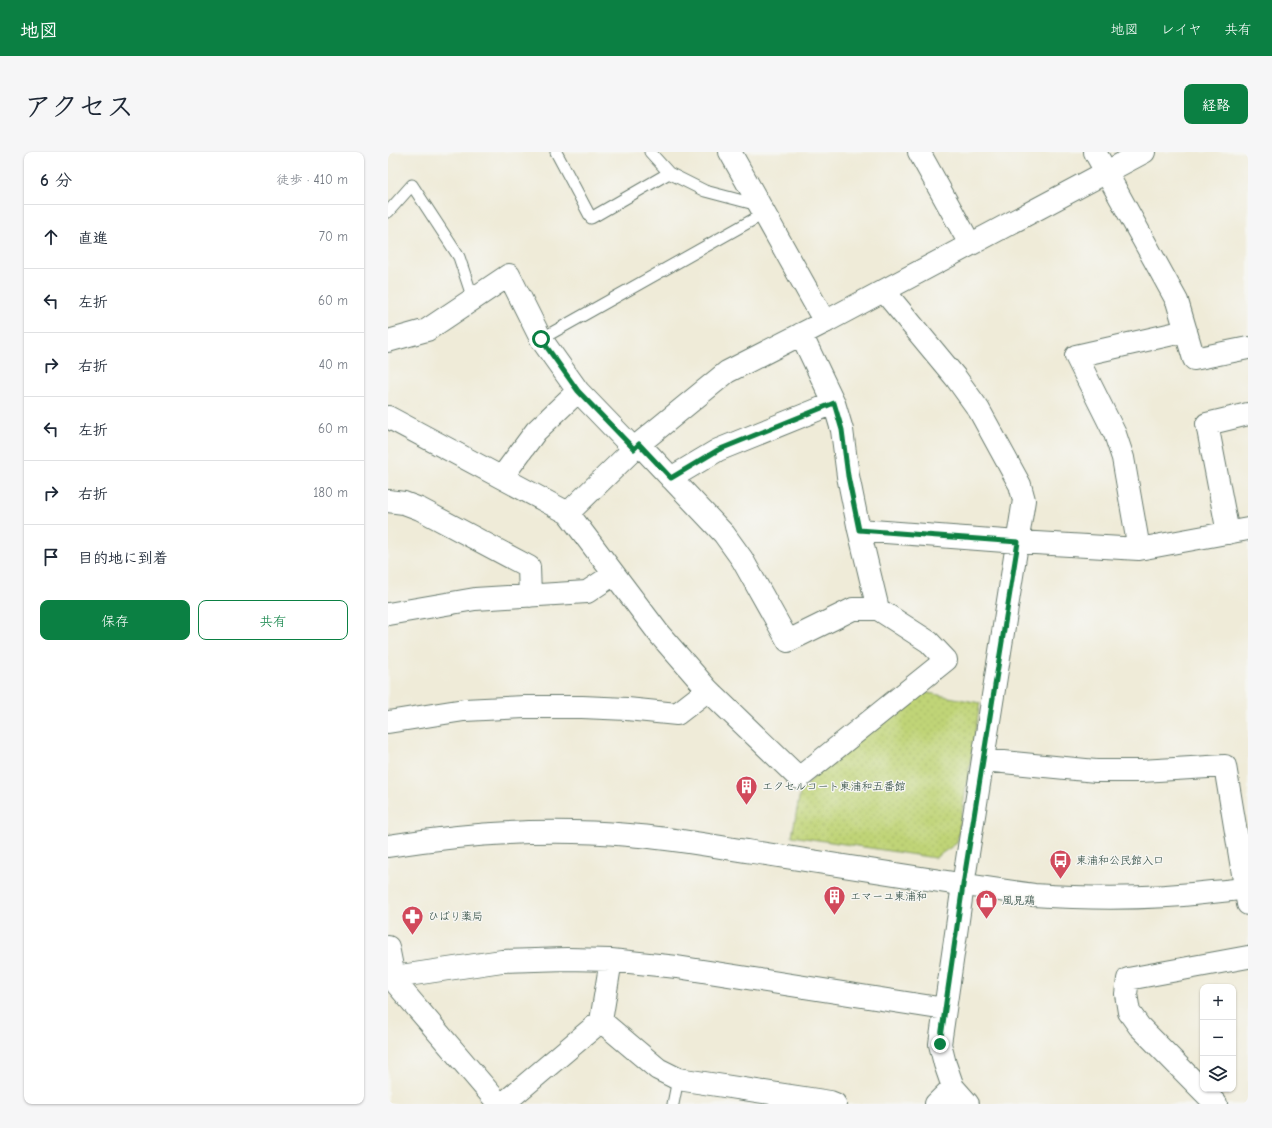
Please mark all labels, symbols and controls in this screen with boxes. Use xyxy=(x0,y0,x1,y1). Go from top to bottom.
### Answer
text: 地図 xyxy=(20,20,58,42)
text: 地図 xyxy=(1111,21,1139,38)
text: レイヤ xyxy=(1161,21,1202,38)
text: 共有 xyxy=(1224,21,1252,38)
button: 経路 xyxy=(1184,84,1248,124)
text: アクセス xyxy=(24,91,134,123)
text: 6 分 xyxy=(40,171,72,190)
text: 徒歩 · 410 m xyxy=(277,172,348,187)
icon: ahead xyxy=(40,226,62,248)
text: 直進 xyxy=(78,229,108,247)
text: 70 m xyxy=(319,229,348,244)
icon: left xyxy=(40,290,62,312)
text: 左折 xyxy=(78,293,108,311)
text: 60 m xyxy=(318,293,348,308)
route start xyxy=(532,330,550,348)
icon: right xyxy=(40,354,62,376)
text: 右折 xyxy=(78,357,108,375)
text: 40 m xyxy=(319,357,348,372)
icon: left xyxy=(40,418,62,440)
text: 左折 xyxy=(78,421,108,439)
text: 60 m xyxy=(318,421,348,436)
icon: right xyxy=(40,482,62,504)
text: 右折 xyxy=(78,485,108,503)
text: 180 m xyxy=(313,485,348,500)
icon: arrive xyxy=(40,546,62,568)
text: 目的地に到着 xyxy=(78,549,168,567)
button: 保存 xyxy=(40,600,190,640)
button: 共有 xyxy=(198,600,348,640)
building icon: エクセルコート東浦和五番館 xyxy=(734,773,760,806)
place label: エクセルコート東浦和五番館 xyxy=(762,780,905,793)
bus stop icon: 東浦和公民館入口 xyxy=(1047,847,1073,880)
place label: 東浦和公民館入口 xyxy=(1076,854,1164,867)
building icon: エマーユ東浦和 xyxy=(822,883,848,916)
shop icon: 風見鶏 xyxy=(973,887,999,920)
place label: エマーユ東浦和 xyxy=(850,890,927,903)
place label: 風見鶏 xyxy=(1002,894,1035,907)
pharmacy icon: ひばり薬局 xyxy=(400,903,426,936)
place label: ひばり薬局 xyxy=(428,910,483,923)
map controls xyxy=(1200,984,1236,1092)
button: + xyxy=(1200,984,1236,1020)
button: − xyxy=(1200,1020,1236,1056)
route end xyxy=(931,1035,949,1053)
button: layers xyxy=(1200,1056,1236,1092)

